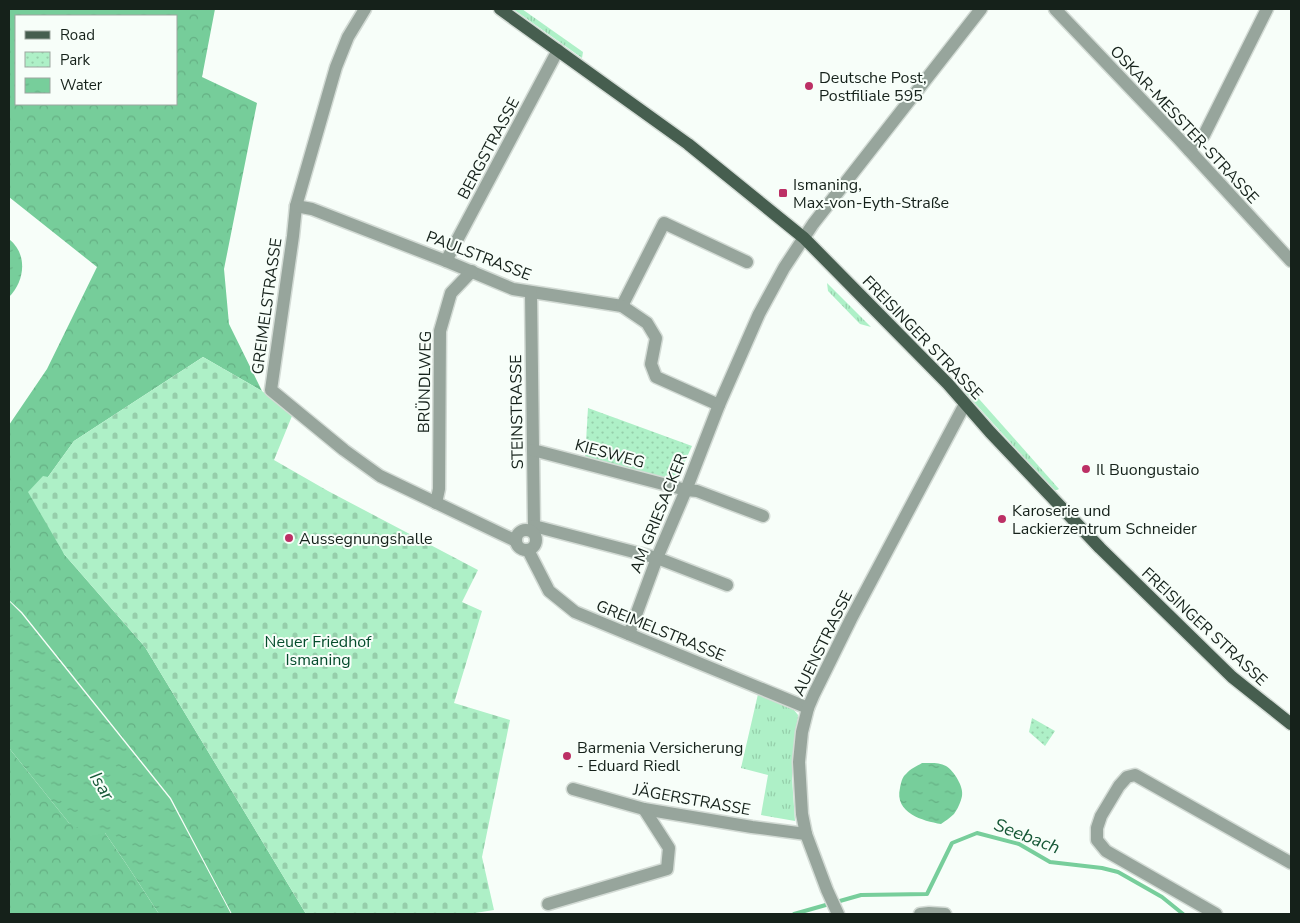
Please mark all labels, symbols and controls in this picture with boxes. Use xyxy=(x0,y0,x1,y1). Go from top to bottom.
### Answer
legend xyxy=(15,15,178,105)
text: Road xyxy=(60,25,95,45)
street label: OSKAR-MESSTER-STRASSE xyxy=(1105,41,1264,209)
text: Park xyxy=(60,50,90,70)
place label: Deutsche Post, Postfiliale 595 xyxy=(819,67,927,107)
text: Water xyxy=(60,75,103,95)
marker: Deutsche Post, Postfiliale 595 xyxy=(803,80,815,92)
street label: BERGSTRASSE xyxy=(453,94,525,203)
place label: Ismaning, Max-von-Eyth-Straße xyxy=(793,174,949,214)
marker: Ismaning, Max-von-Eyth-Straße xyxy=(777,187,789,199)
street label: PAULSTRASSE xyxy=(423,226,534,286)
street label: GREIMELSTRASSE xyxy=(247,237,287,376)
street label: FREISINGER STRASSE xyxy=(857,271,987,405)
street label: BRÜNDLWEG xyxy=(413,331,437,433)
street label: STEINSTRASSE xyxy=(505,354,529,470)
street label: KIESWEG xyxy=(572,434,647,474)
street label: AM GRIESACKER xyxy=(625,450,693,576)
place label: Il Buongustaio xyxy=(1096,459,1199,481)
marker: Il Buongustaio xyxy=(1080,463,1092,475)
place label: Karoserie und Lackierzentrum Schneider xyxy=(1012,500,1197,540)
marker: Karoserie und Lackierzentrum Schneider xyxy=(996,513,1008,525)
place label: Aussegnungshalle xyxy=(299,528,433,550)
marker: Aussegnungshalle xyxy=(283,532,295,544)
street label: FREISINGER STRASSE xyxy=(1137,563,1272,691)
street label: AUENSTRASSE xyxy=(788,587,858,700)
street label: GREIMELSTRASSE xyxy=(593,595,728,667)
park label: Neuer Friedhof Ismaning xyxy=(265,631,372,671)
place label: Barmenia Versicherung - Eduard Riedl xyxy=(577,737,743,777)
marker: Barmenia Versicherung - Eduard Riedl xyxy=(561,750,573,762)
water label: Isar xyxy=(84,767,120,805)
street label: JÄGERSTRASSE xyxy=(631,779,752,821)
water label: Seebach xyxy=(991,812,1063,860)

